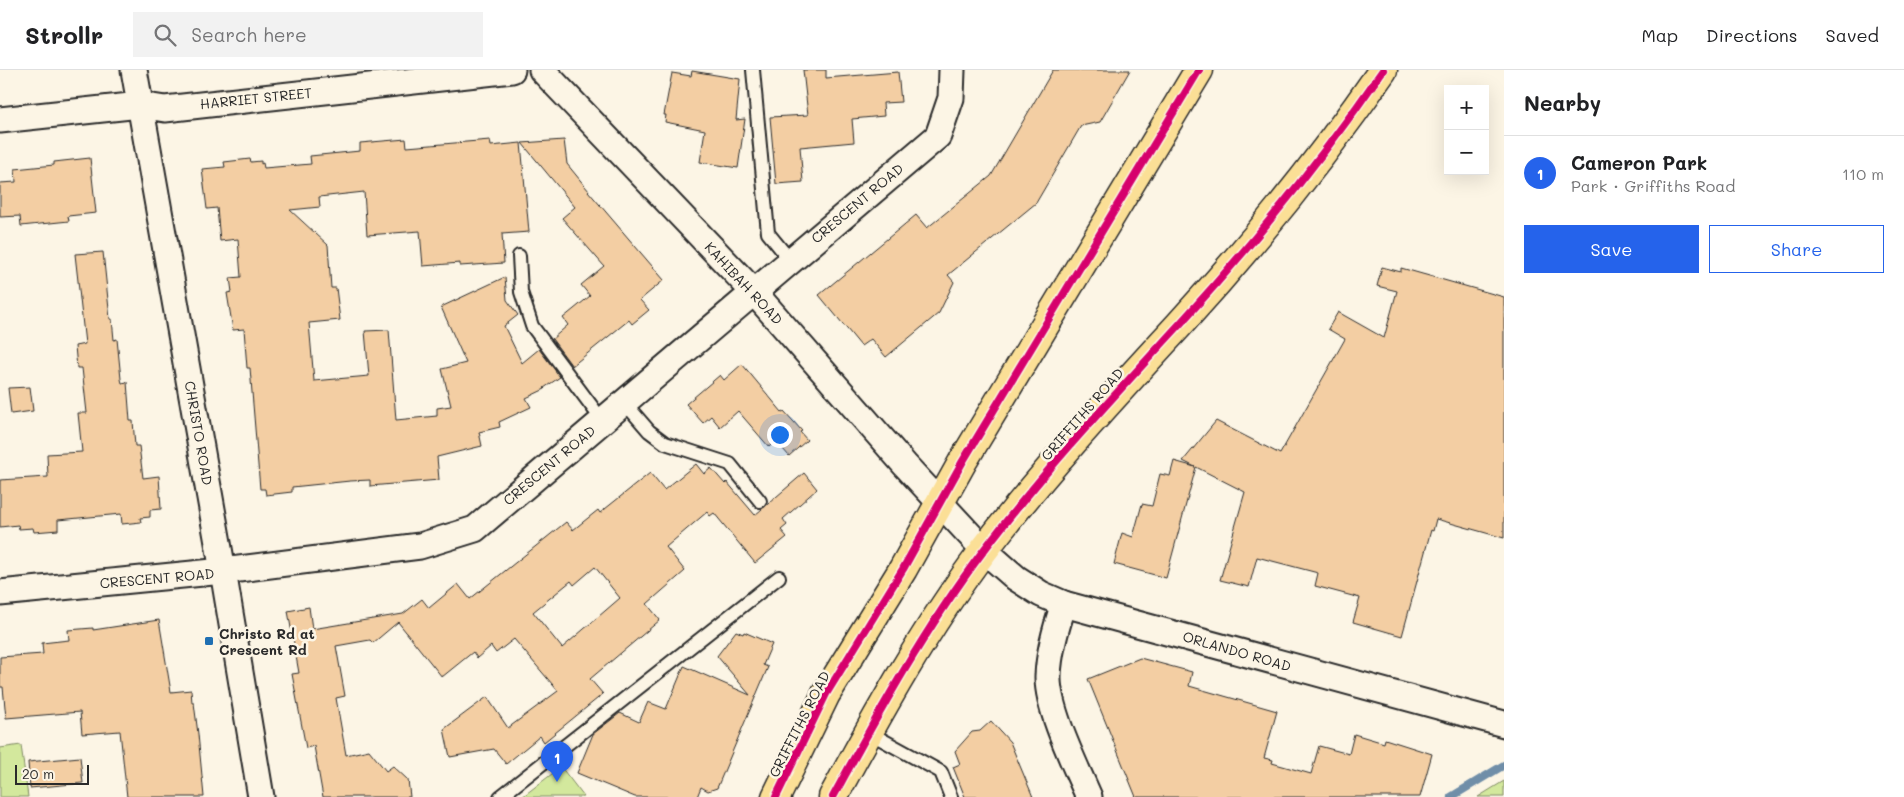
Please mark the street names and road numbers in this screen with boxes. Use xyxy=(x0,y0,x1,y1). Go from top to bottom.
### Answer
street label: HARRIET STREET xyxy=(199,83,313,113)
street label: CRESCENT ROAD xyxy=(807,159,907,247)
street label: KAHIBAH ROAD xyxy=(701,238,787,328)
street label: GRIFFITHS ROAD xyxy=(1037,364,1127,464)
street label: CHRISTO ROAD xyxy=(180,379,218,487)
street label: CRESCENT ROAD xyxy=(499,421,599,509)
street label: CRESCENT ROAD xyxy=(99,564,215,592)
street label: ORLANDO ROAD xyxy=(1181,626,1293,676)
street label: GRIFFITHS ROAD xyxy=(764,668,834,780)

